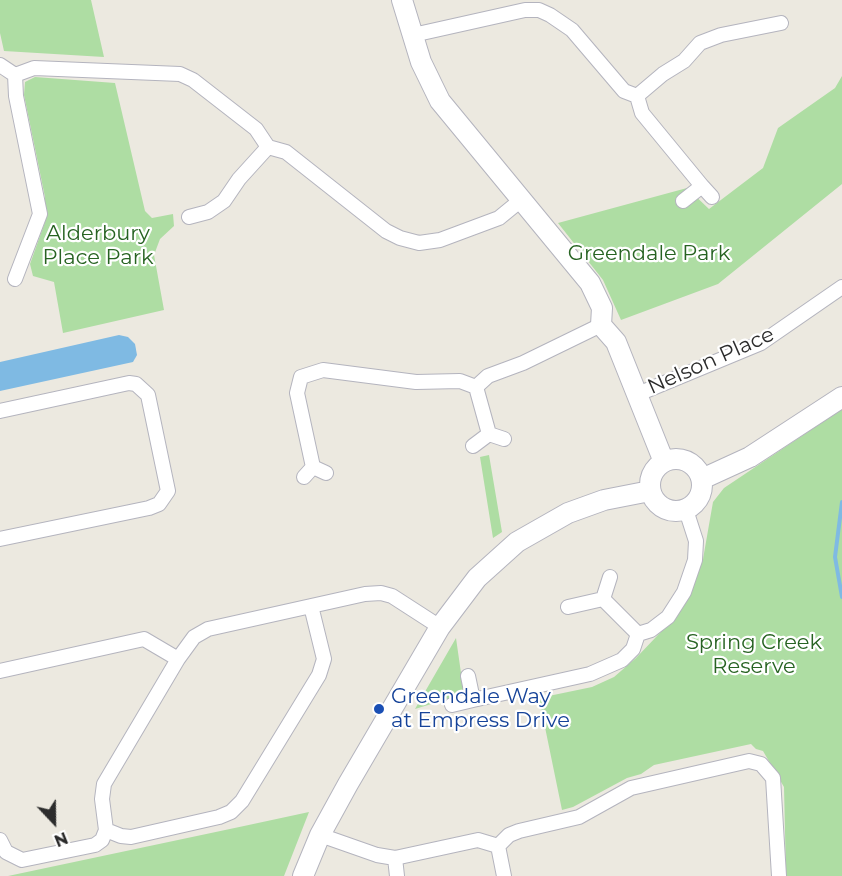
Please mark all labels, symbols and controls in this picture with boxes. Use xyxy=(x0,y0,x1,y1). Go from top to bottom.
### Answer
park label: Alderbury Place Park xyxy=(43,221,153,271)
park label: Greendale Park xyxy=(568,241,730,267)
street label: Nelson Place xyxy=(644,322,778,400)
park label: Spring Creek Reserve xyxy=(686,630,822,680)
place label: Greendale Way at Empress Drive xyxy=(391,684,570,734)
marker: Greendale Way at Empress Drive xyxy=(372,702,386,716)
north arrow xyxy=(24,792,84,852)
text: N xyxy=(51,828,70,850)

